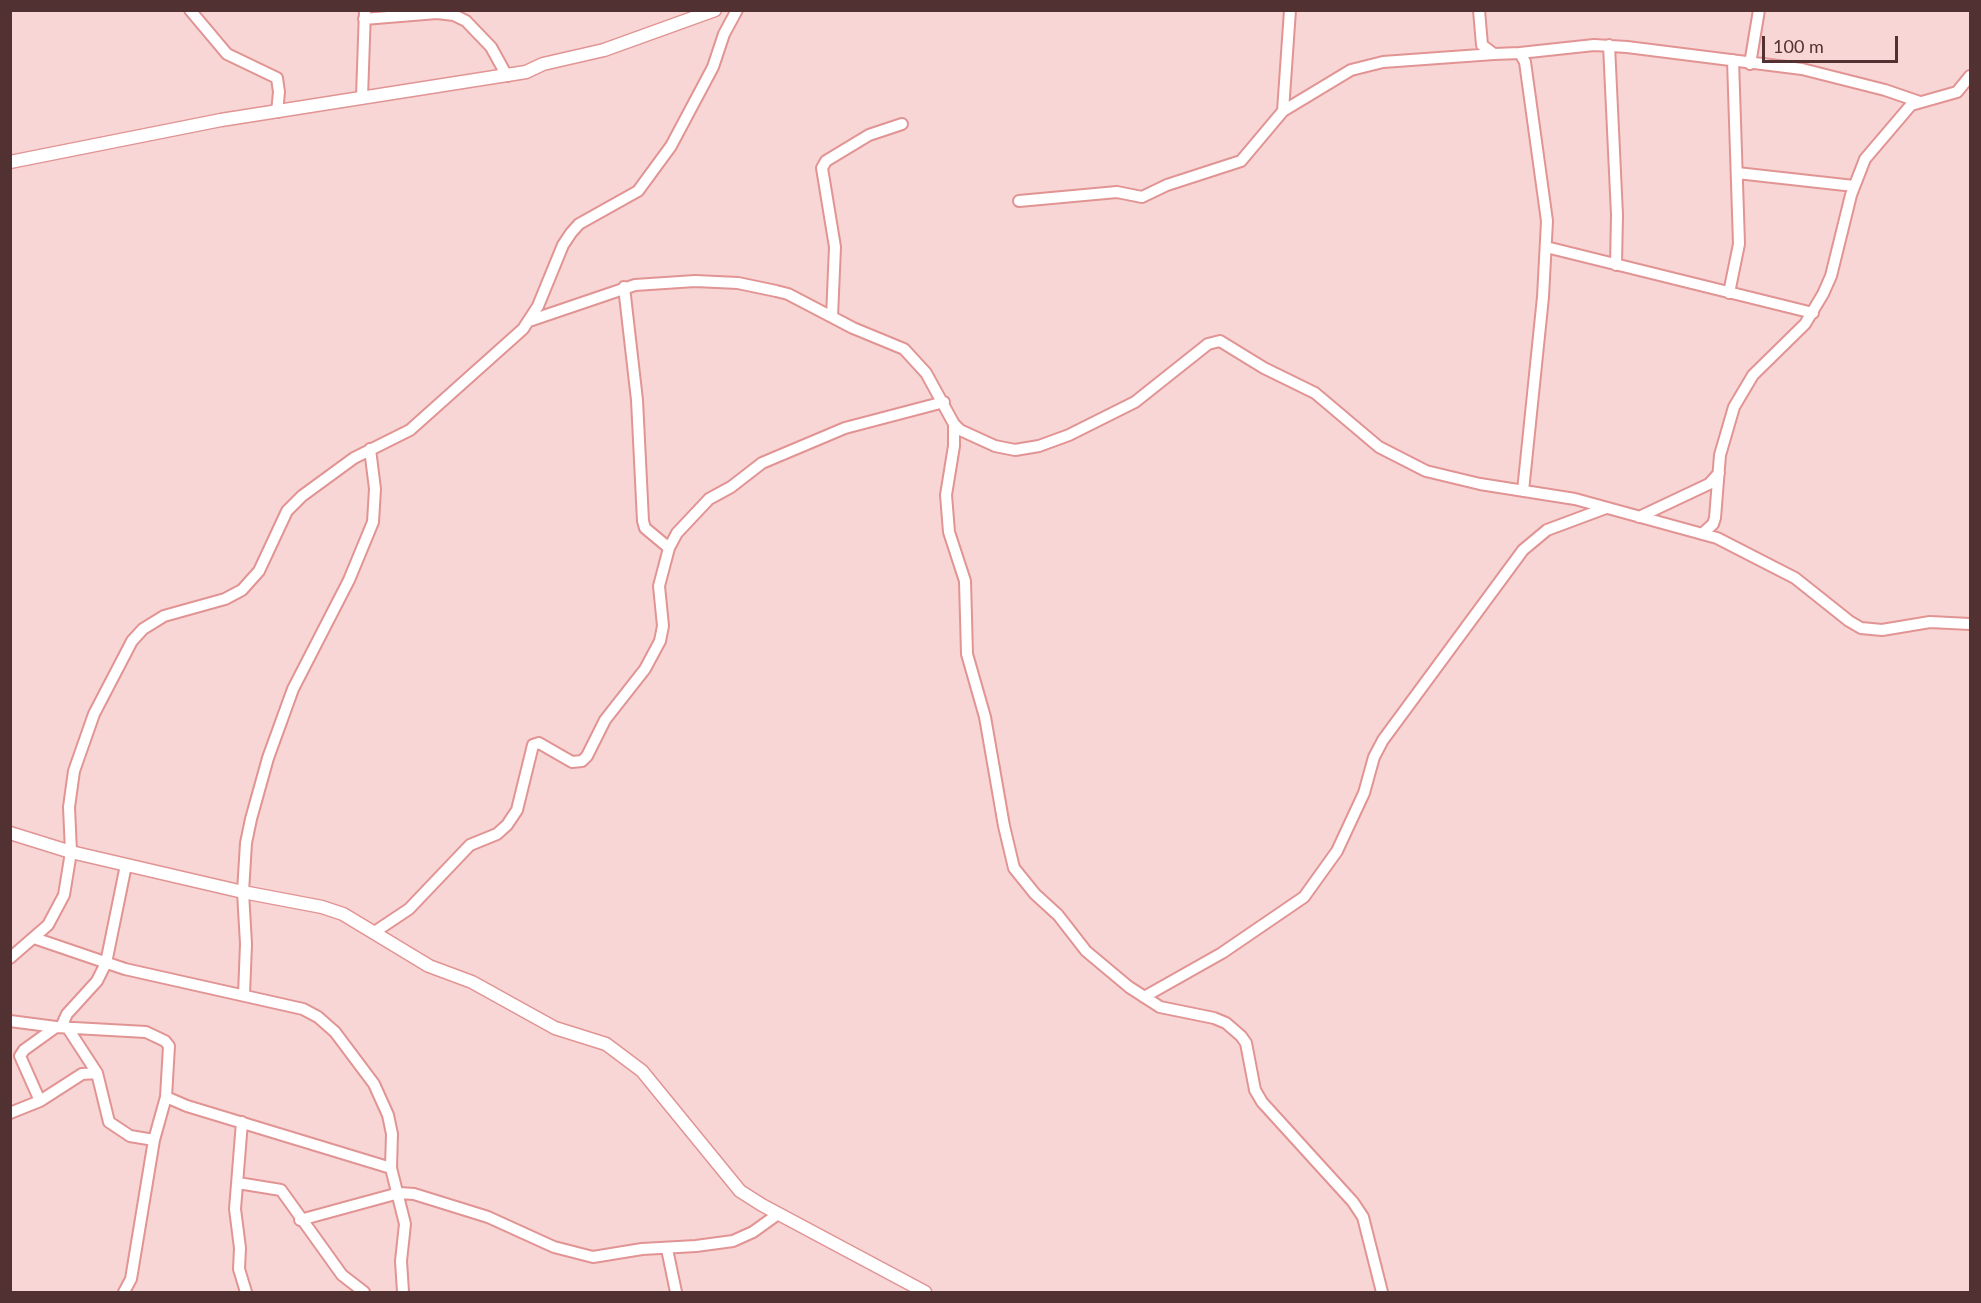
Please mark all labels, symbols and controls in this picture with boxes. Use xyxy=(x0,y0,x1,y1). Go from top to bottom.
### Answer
scale bar xyxy=(1765,24,1902,62)
text: 100 m xyxy=(1773,35,1824,57)

